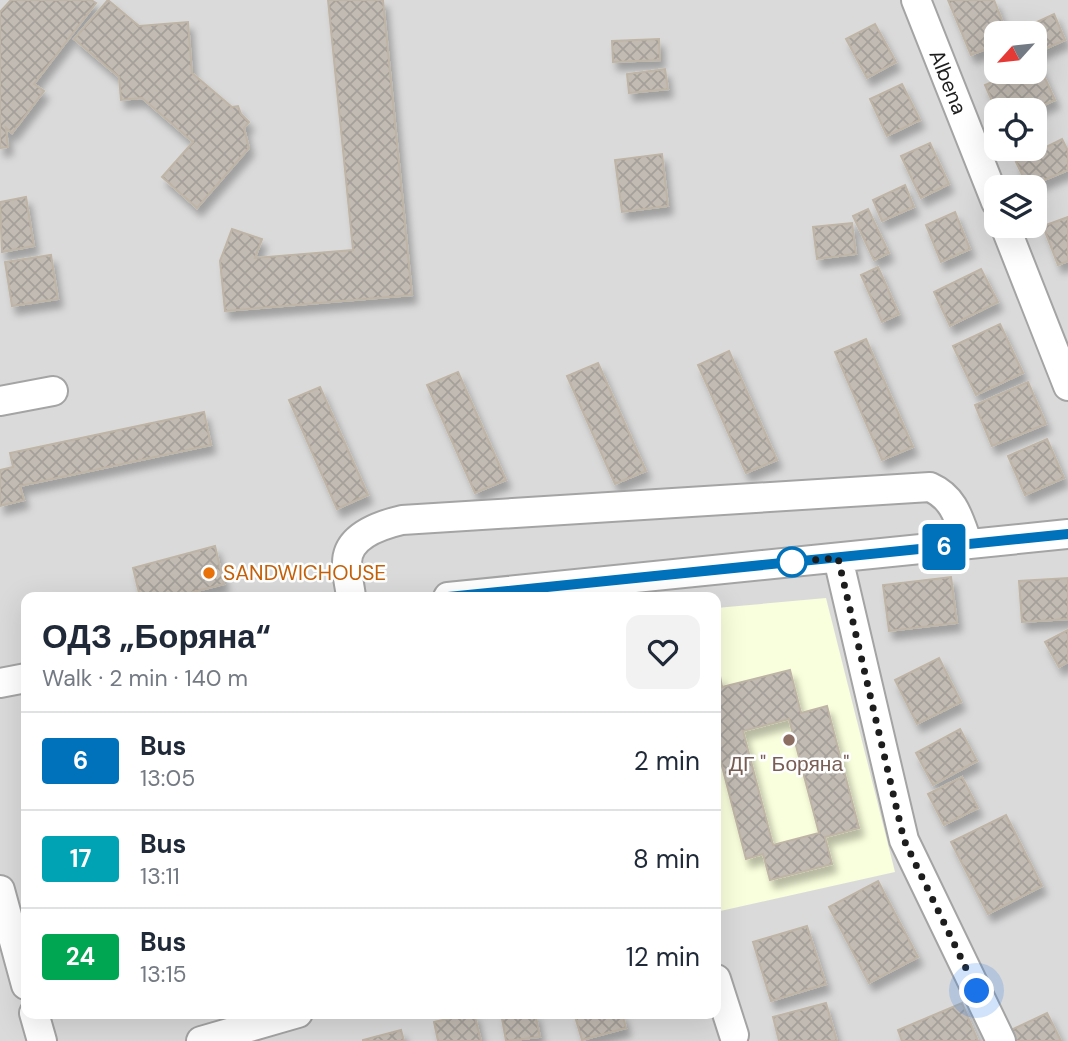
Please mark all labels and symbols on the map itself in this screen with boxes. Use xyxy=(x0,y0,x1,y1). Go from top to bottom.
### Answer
north arrow xyxy=(984,21,1046,84)
street label: Albena xyxy=(922,46,974,118)
line badge: 6 xyxy=(921,524,967,570)
unlabelled marker xyxy=(777,547,807,577)
place label: SANDWICHOUSE xyxy=(223,559,386,587)
marker: SANDWICHOUSE xyxy=(201,565,217,581)
marker: ДГ " Боряна" xyxy=(781,732,797,748)
place label: ДГ " Боряна" xyxy=(729,750,849,778)
your location xyxy=(959,973,994,1008)

